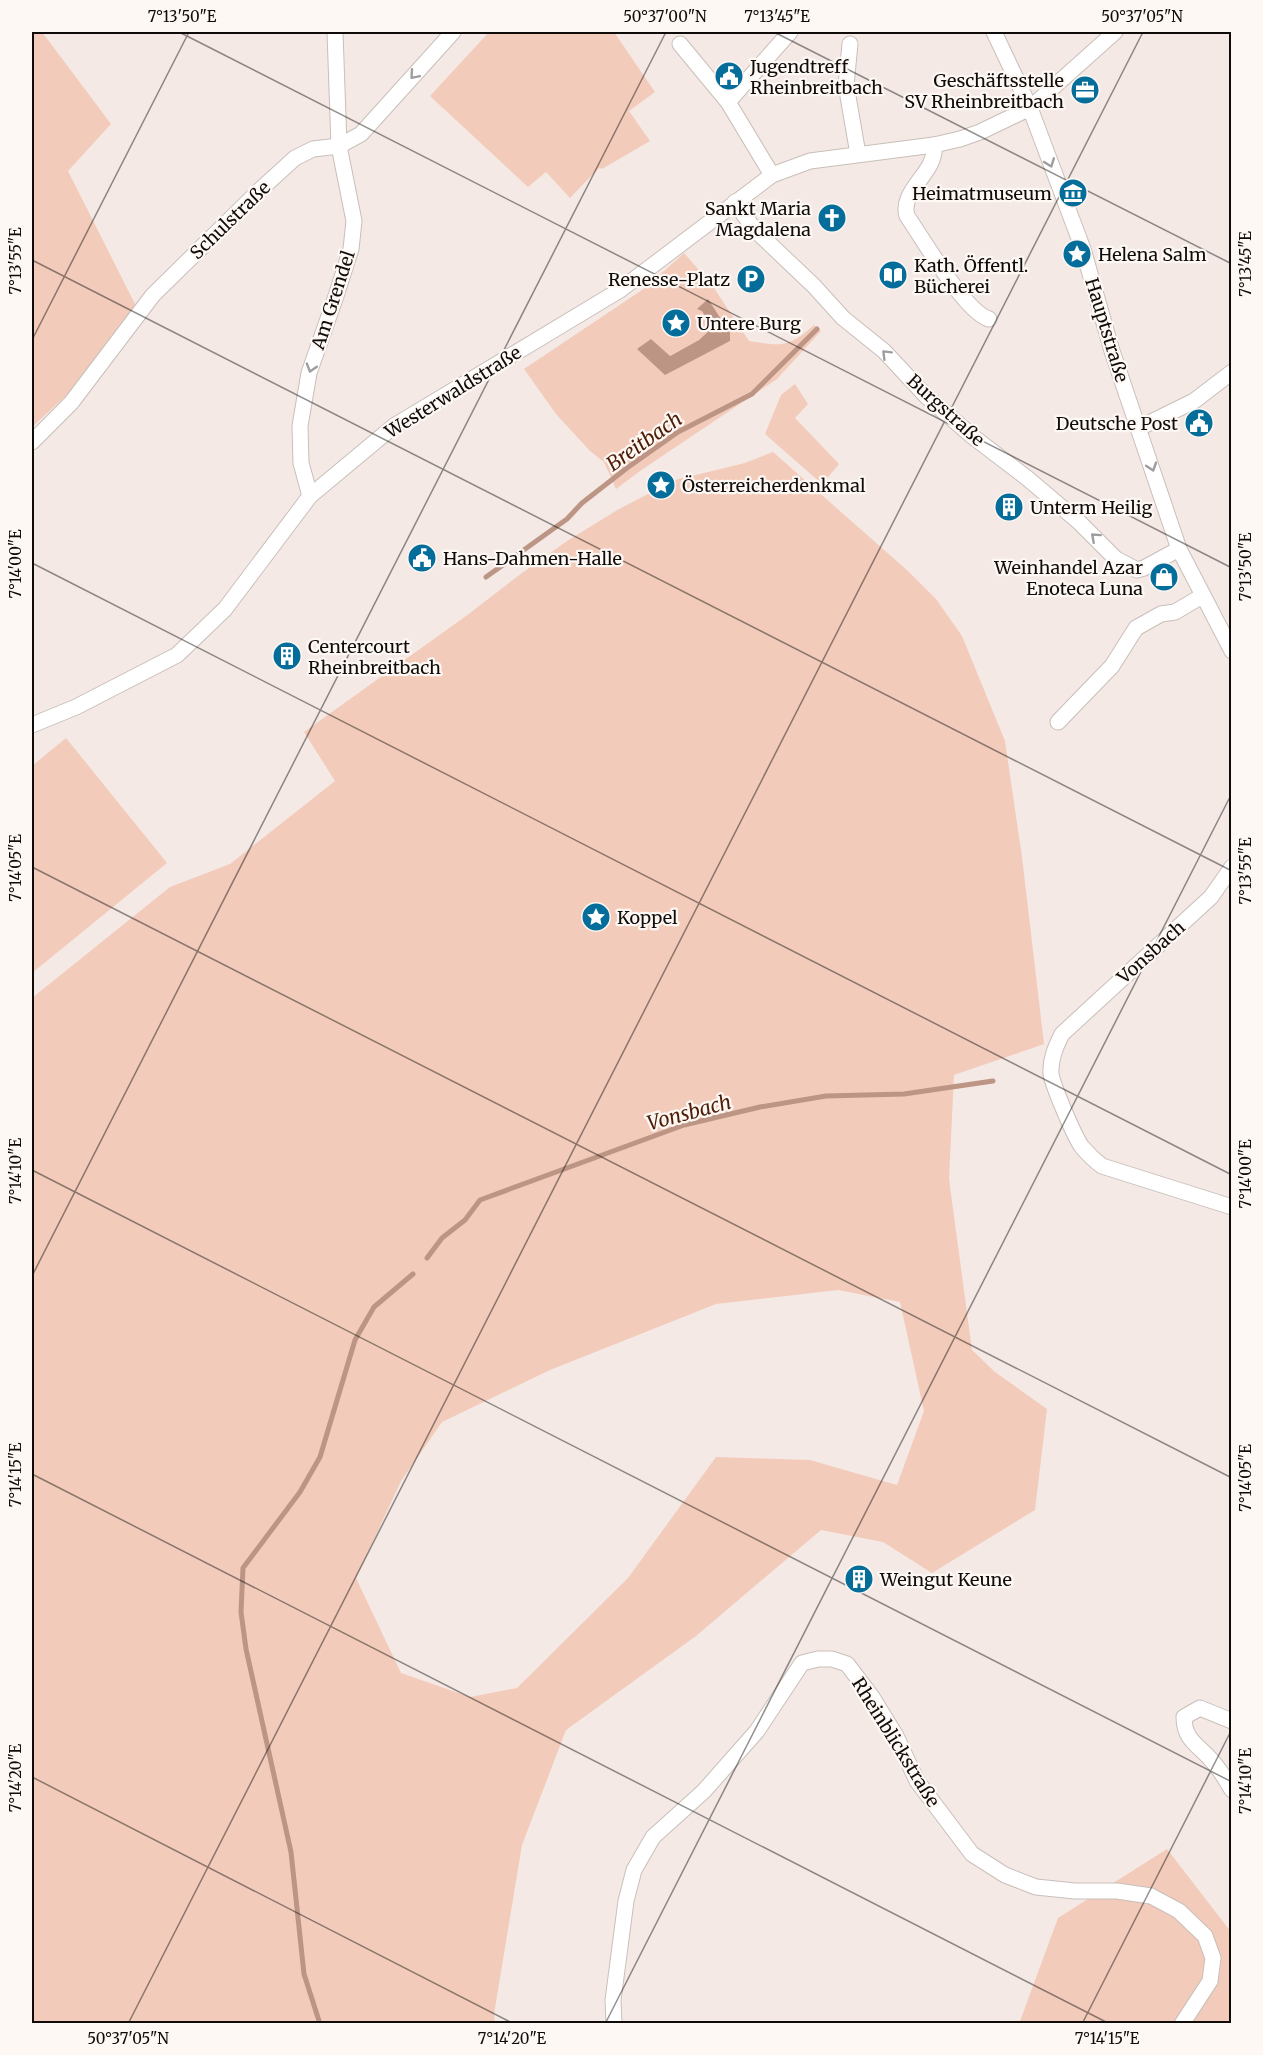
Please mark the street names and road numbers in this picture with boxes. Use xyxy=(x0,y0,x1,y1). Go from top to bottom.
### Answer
street label: Schulstraße xyxy=(185,176,275,264)
street label: Am Grendel xyxy=(306,247,360,353)
street label: Hauptstraße xyxy=(1080,275,1134,385)
street label: Westerwaldstraße xyxy=(380,341,525,444)
street label: Burgstraße xyxy=(902,369,990,451)
street label: Vonsbach xyxy=(1112,915,1190,989)
street label: Rheinblickstraße xyxy=(847,1673,945,1811)

